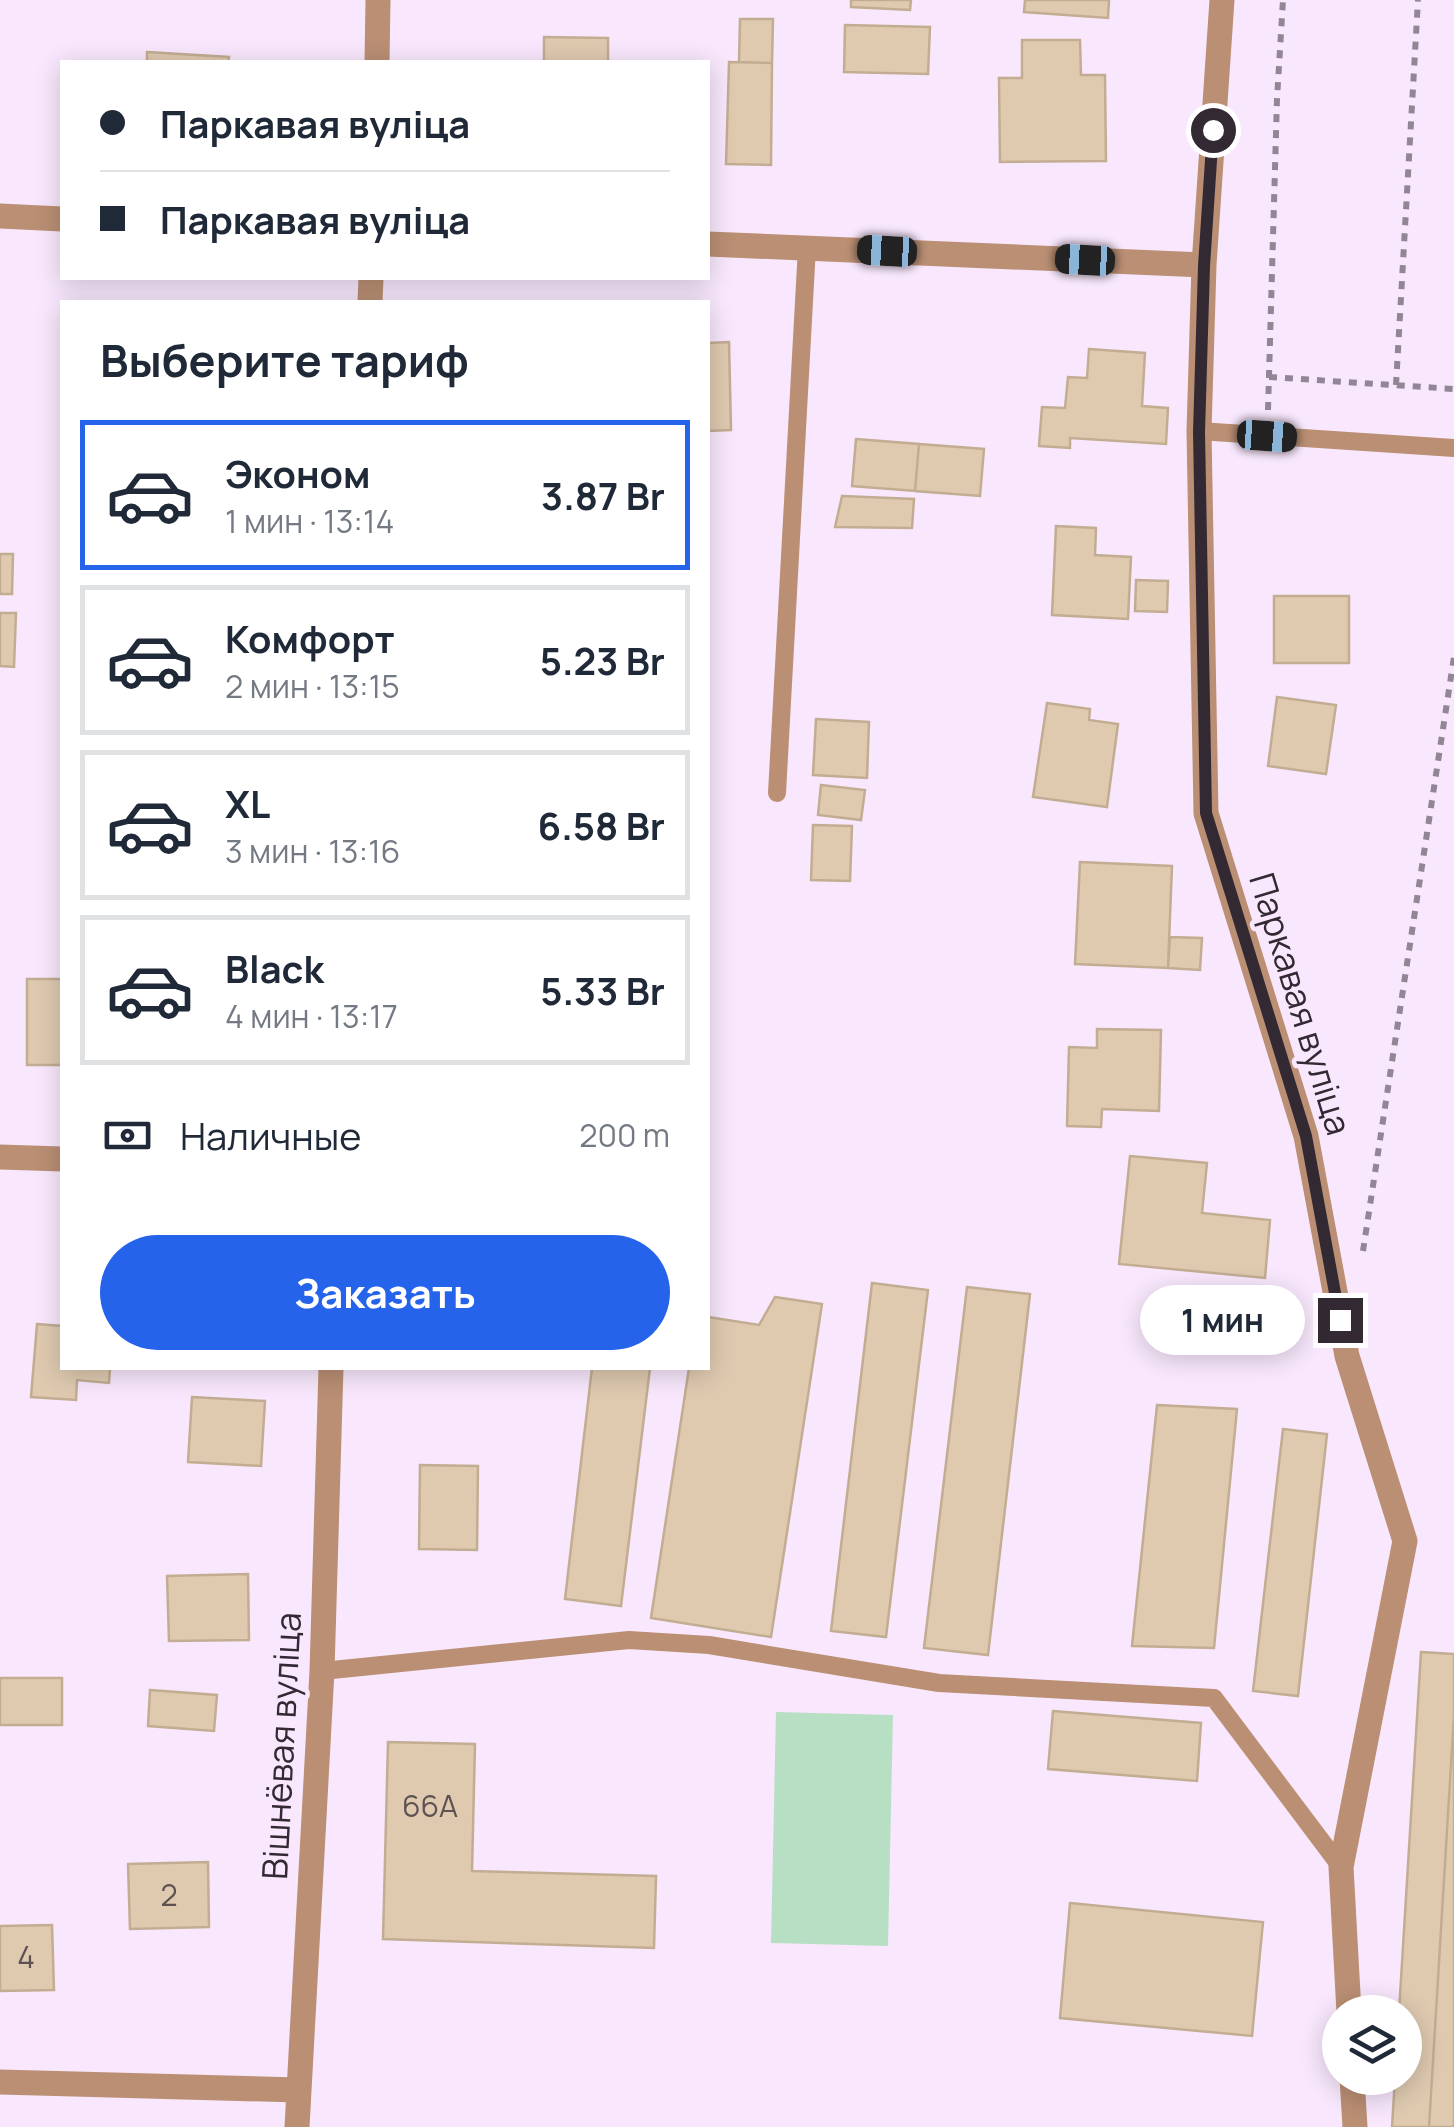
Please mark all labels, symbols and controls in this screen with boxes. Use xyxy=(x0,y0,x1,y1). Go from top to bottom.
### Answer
text: Паркавая вуліца xyxy=(160,97,470,149)
route start xyxy=(1191,108,1236,153)
text: Паркавая вуліца xyxy=(160,193,470,245)
car xyxy=(856,234,918,268)
car xyxy=(1054,243,1116,277)
text: Выберите тариф xyxy=(100,329,469,391)
car xyxy=(1236,419,1298,453)
text: Эконом xyxy=(225,447,371,499)
icon: car xyxy=(105,450,195,540)
text: 3.87 Br xyxy=(541,469,665,521)
text: 1 мин · 13:14 xyxy=(225,499,394,543)
text: Комфорт xyxy=(225,612,395,664)
icon: car xyxy=(105,615,195,705)
text: 5.23 Br xyxy=(540,634,665,686)
text: 2 мин · 13:15 xyxy=(225,664,400,708)
text: XL xyxy=(225,777,270,829)
icon: car xyxy=(105,780,195,870)
text: 6.58 Br xyxy=(538,799,665,851)
text: 3 мин · 13:16 xyxy=(225,829,400,873)
street label: Паркавая вуліца xyxy=(1238,867,1364,1141)
text: Black xyxy=(225,942,324,994)
icon: car xyxy=(105,945,195,1035)
text: 5.33 Br xyxy=(540,964,665,1016)
text: 4 мин · 13:17 xyxy=(225,994,398,1038)
icon: cash xyxy=(100,1108,155,1163)
text: Наличные xyxy=(180,1109,361,1161)
text: 200 m xyxy=(579,1113,670,1157)
button: Заказать xyxy=(100,1235,670,1350)
callout: 1 мин xyxy=(1140,1285,1305,1355)
text: 1 мин xyxy=(1181,1298,1264,1342)
route end xyxy=(1318,1298,1363,1343)
street label: Вішнёвая вуліца xyxy=(250,1611,312,1881)
house number: 66А xyxy=(402,1785,458,1826)
house number: 2 xyxy=(160,1874,178,1915)
house number: 4 xyxy=(17,1936,35,1977)
map controls xyxy=(1322,1995,1422,2095)
button: layers xyxy=(1322,1995,1422,2095)

